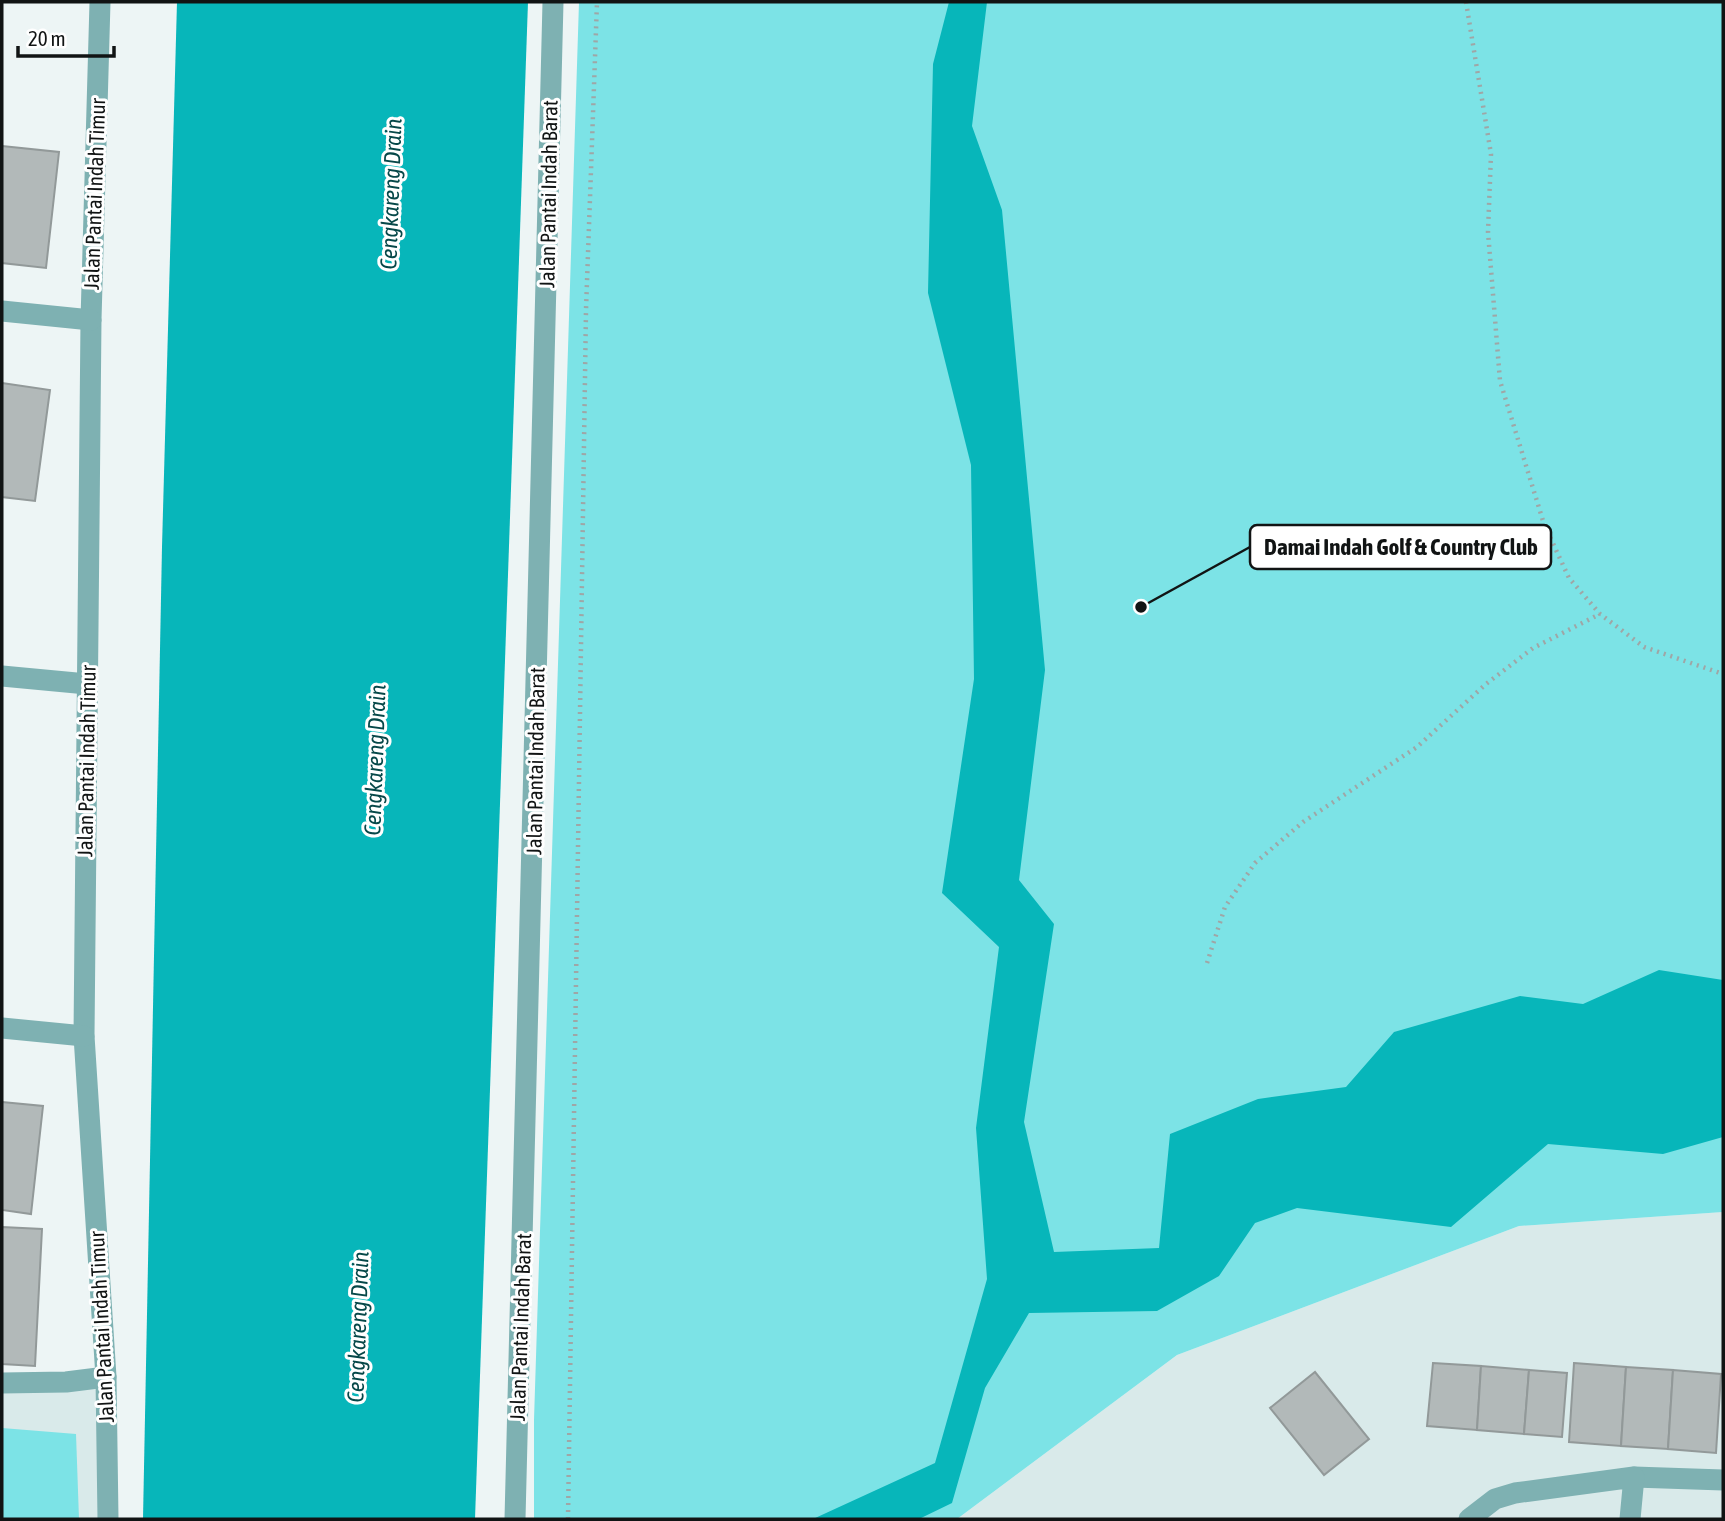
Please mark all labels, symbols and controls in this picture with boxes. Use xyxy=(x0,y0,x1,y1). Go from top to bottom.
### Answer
scale bar xyxy=(18,14,114,58)
text: 20 m xyxy=(28,26,66,50)
street label: Jalan Pantai Indah Timur xyxy=(79,97,109,290)
street label: Jalan Pantai Indah Barat xyxy=(534,100,562,288)
water label: Cengkareng Drain xyxy=(375,118,407,270)
callout: Damai Indah Golf & Country Club xyxy=(1250,525,1551,569)
text: Damai Indah Golf & Country Club xyxy=(1264,534,1538,560)
street label: Jalan Pantai Indah Timur xyxy=(72,664,100,857)
street label: Jalan Pantai Indah Barat xyxy=(521,667,549,855)
water label: Cengkareng Drain xyxy=(359,684,391,836)
street label: Jalan Pantai Indah Timur xyxy=(84,1230,118,1423)
street label: Jalan Pantai Indah Barat xyxy=(505,1233,535,1421)
water label: Cengkareng Drain xyxy=(342,1251,374,1403)

